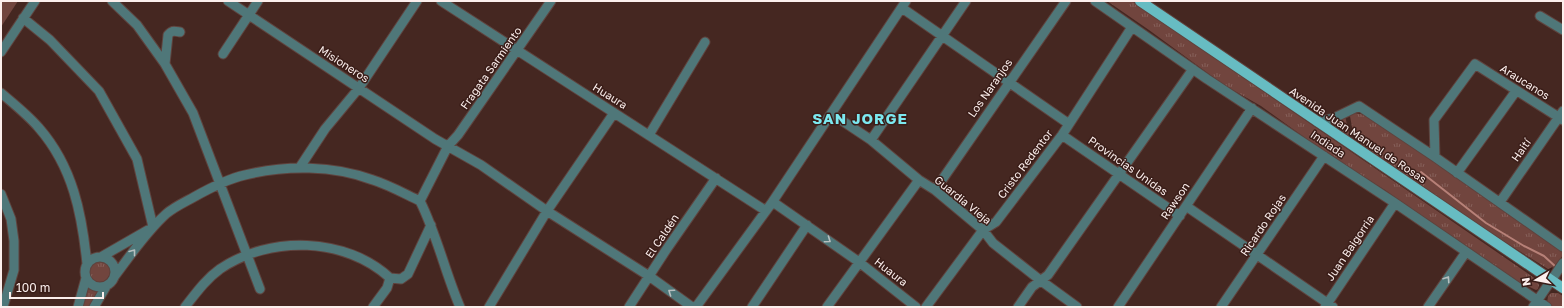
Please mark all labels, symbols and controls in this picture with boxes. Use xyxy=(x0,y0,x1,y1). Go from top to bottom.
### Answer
street label: Fragata Sarmiento xyxy=(457,24,524,111)
street label: Misioneros xyxy=(317,42,372,85)
street label: Los Naranjos xyxy=(965,56,1015,119)
street label: Araucanos xyxy=(1498,61,1553,102)
street label: Huaura xyxy=(591,80,630,111)
street label: Avenida Juan Manuel de Rosas xyxy=(1287,84,1429,185)
district label: SAN JORGE xyxy=(812,109,908,127)
street label: Cristo Redentor xyxy=(994,126,1055,201)
street label: Indiada xyxy=(1308,127,1348,160)
street label: Provincias Unidas xyxy=(1086,133,1171,198)
street label: Haití xyxy=(1508,135,1534,164)
street label: Guardia Vieja xyxy=(932,173,994,226)
street label: Rawson xyxy=(1158,180,1192,222)
street label: Ricardo Rojas xyxy=(1237,191,1288,258)
street label: El Caldén xyxy=(642,211,681,260)
street label: Juan Baigorria xyxy=(1323,213,1376,283)
one-way arrow xyxy=(823,235,830,242)
one-way arrow xyxy=(129,250,136,257)
street label: Huaura xyxy=(872,255,910,289)
north arrow xyxy=(1516,260,1556,300)
scale bar xyxy=(10,274,103,300)
one-way arrow xyxy=(1442,277,1449,284)
text: N xyxy=(1519,277,1533,287)
text: 100 m xyxy=(16,280,50,295)
one-way arrow xyxy=(668,289,675,297)

